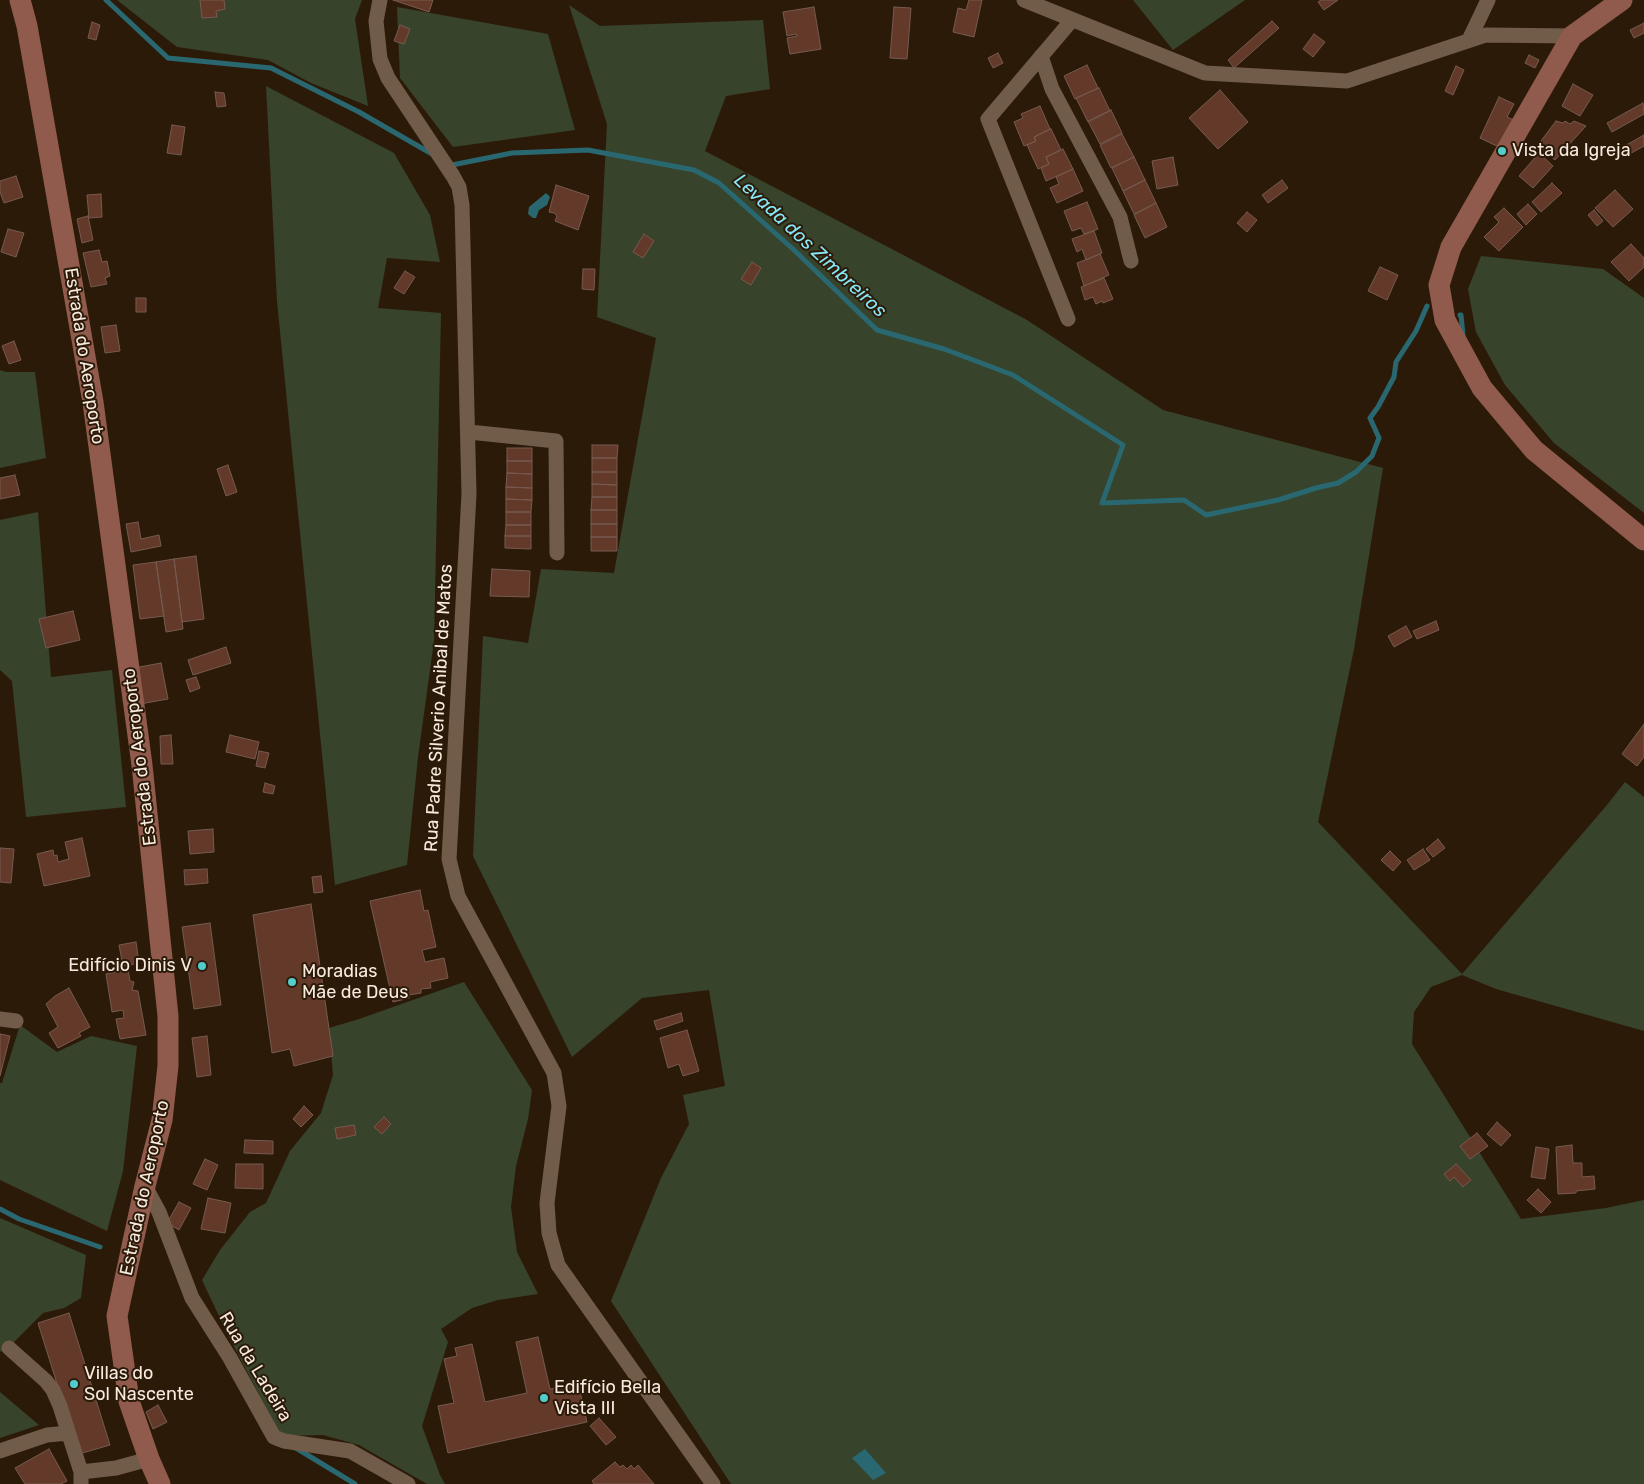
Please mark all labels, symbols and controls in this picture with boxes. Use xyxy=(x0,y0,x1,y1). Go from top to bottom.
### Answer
place label: Vista da Igreja xyxy=(1512,140,1631,162)
marker: Vista da Igreja xyxy=(1496,145,1508,157)
water label: Levada dos Zimbreiros xyxy=(729,169,891,323)
street label: Estrada do Aeroporto xyxy=(59,266,109,446)
street label: Rua Padre Silverio Anibal de Matos xyxy=(421,563,457,853)
street label: Estrada do Aeroporto xyxy=(118,667,162,847)
place label: Edifício Dinis V xyxy=(68,955,192,977)
marker: Edifício Dinis V xyxy=(196,960,208,972)
place label: Moradias Mãe de Deus xyxy=(302,961,408,1004)
marker: Moradias Mãe de Deus xyxy=(286,976,298,988)
street label: Estrada do Aeroporto xyxy=(116,1098,174,1278)
street label: Rua da Ladeira xyxy=(214,1308,296,1426)
place label: Villas do Sol Nascente xyxy=(84,1363,194,1406)
place label: Edifício Bella Vista III xyxy=(554,1377,661,1420)
marker: Villas do Sol Nascente xyxy=(68,1378,80,1390)
marker: Edifício Bella Vista III xyxy=(538,1392,550,1404)

